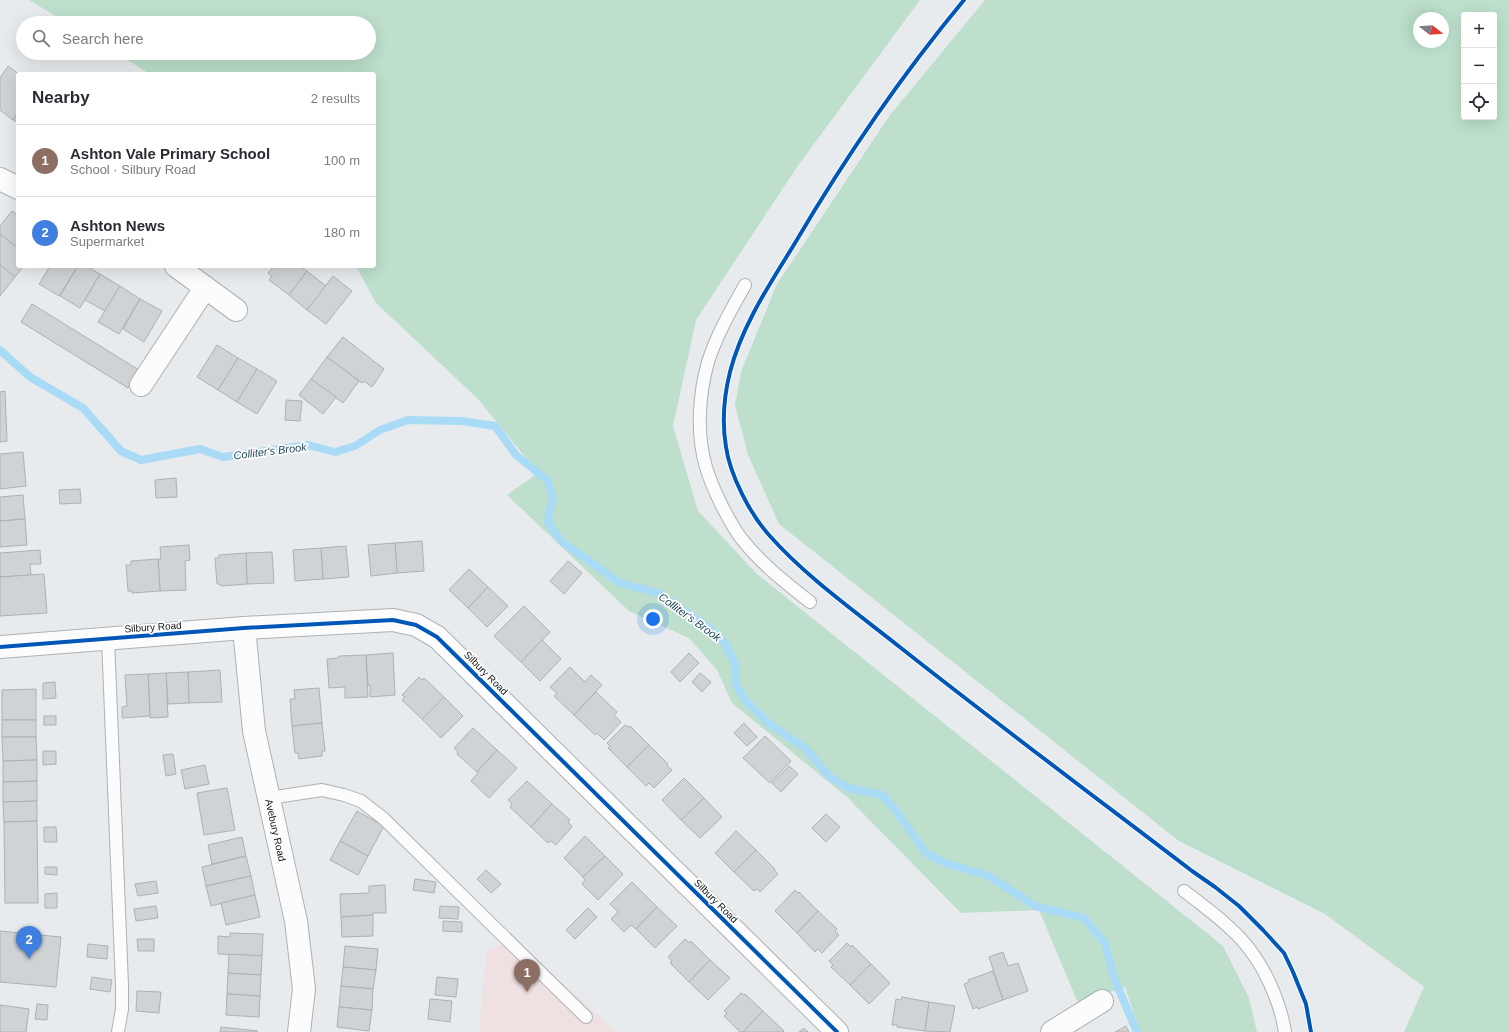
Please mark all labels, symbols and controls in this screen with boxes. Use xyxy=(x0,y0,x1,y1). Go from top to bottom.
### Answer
north arrow xyxy=(1413,12,1449,48)
map controls xyxy=(1461,12,1497,120)
button: + xyxy=(1461,12,1497,48)
search box xyxy=(16,16,376,60)
icon: search xyxy=(30,27,52,49)
text: Search here xyxy=(62,30,144,47)
button: − xyxy=(1461,48,1497,84)
button: locate xyxy=(1461,84,1497,120)
text: Nearby xyxy=(32,88,90,107)
text: 2 results xyxy=(311,91,360,106)
text: Ashton Vale Primary School xyxy=(70,145,270,162)
text: 1 xyxy=(41,153,49,168)
text: 100 m xyxy=(324,153,360,168)
text: School · Silbury Road xyxy=(70,162,196,177)
text: Ashton News xyxy=(70,217,165,234)
text: 2 xyxy=(41,225,49,240)
text: 180 m xyxy=(324,225,360,240)
text: Supermarket xyxy=(70,234,144,249)
water label: Colliter's Brook xyxy=(233,440,308,461)
water label: Colliter's Brook xyxy=(657,591,724,644)
your location xyxy=(643,609,663,629)
street label: Silbury Road xyxy=(124,620,182,634)
street label: Silbury Road xyxy=(462,649,510,697)
street label: Avebury Road xyxy=(264,798,288,862)
street label: Silbury Road xyxy=(692,877,740,925)
pin: 2 xyxy=(16,926,42,959)
pin: 1 xyxy=(514,959,540,992)

